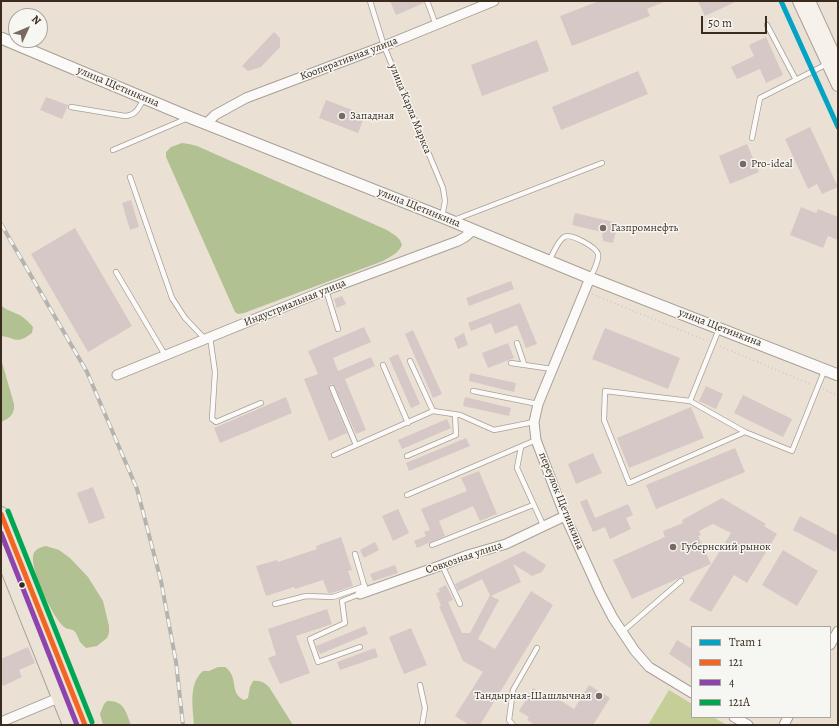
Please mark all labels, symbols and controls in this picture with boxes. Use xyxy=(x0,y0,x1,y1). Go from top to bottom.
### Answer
north arrow xyxy=(8,8,48,48)
scale bar xyxy=(703,8,769,34)
text: N xyxy=(28,12,44,28)
text: 50 m xyxy=(708,15,732,31)
street label: Кооперативная улица xyxy=(298,34,400,84)
street label: улица Карла Маркса xyxy=(386,62,434,156)
street label: улица Щетинкина xyxy=(75,64,161,110)
place label: Западная xyxy=(350,109,394,123)
marker: Западная xyxy=(337,111,347,121)
place label: Pro-ideal xyxy=(751,157,792,171)
marker: Pro-ideal xyxy=(738,159,748,169)
street label: улица Щетинкина xyxy=(376,185,462,231)
place label: Газпромнефть xyxy=(611,221,678,235)
marker: Газпромнефть xyxy=(598,223,608,233)
street label: Индустриальная улица xyxy=(242,276,348,330)
street label: улица Щетинкина xyxy=(677,306,763,350)
street label: переулок Щетинкина xyxy=(535,450,587,552)
street label: Совхозная улица xyxy=(424,539,504,577)
place label: Губернский рынок xyxy=(681,540,771,554)
marker: Губернский рынок xyxy=(668,542,678,552)
unlabelled marker xyxy=(17,580,27,590)
legend xyxy=(691,626,831,718)
text: Tram 1 xyxy=(729,634,762,650)
text: 121 xyxy=(729,654,743,670)
text: 4 xyxy=(729,674,734,690)
place label: Тандырная-Шашлычная xyxy=(474,689,591,703)
marker: Тандырная-Шашлычная xyxy=(594,691,604,701)
text: 121А xyxy=(729,694,750,710)

